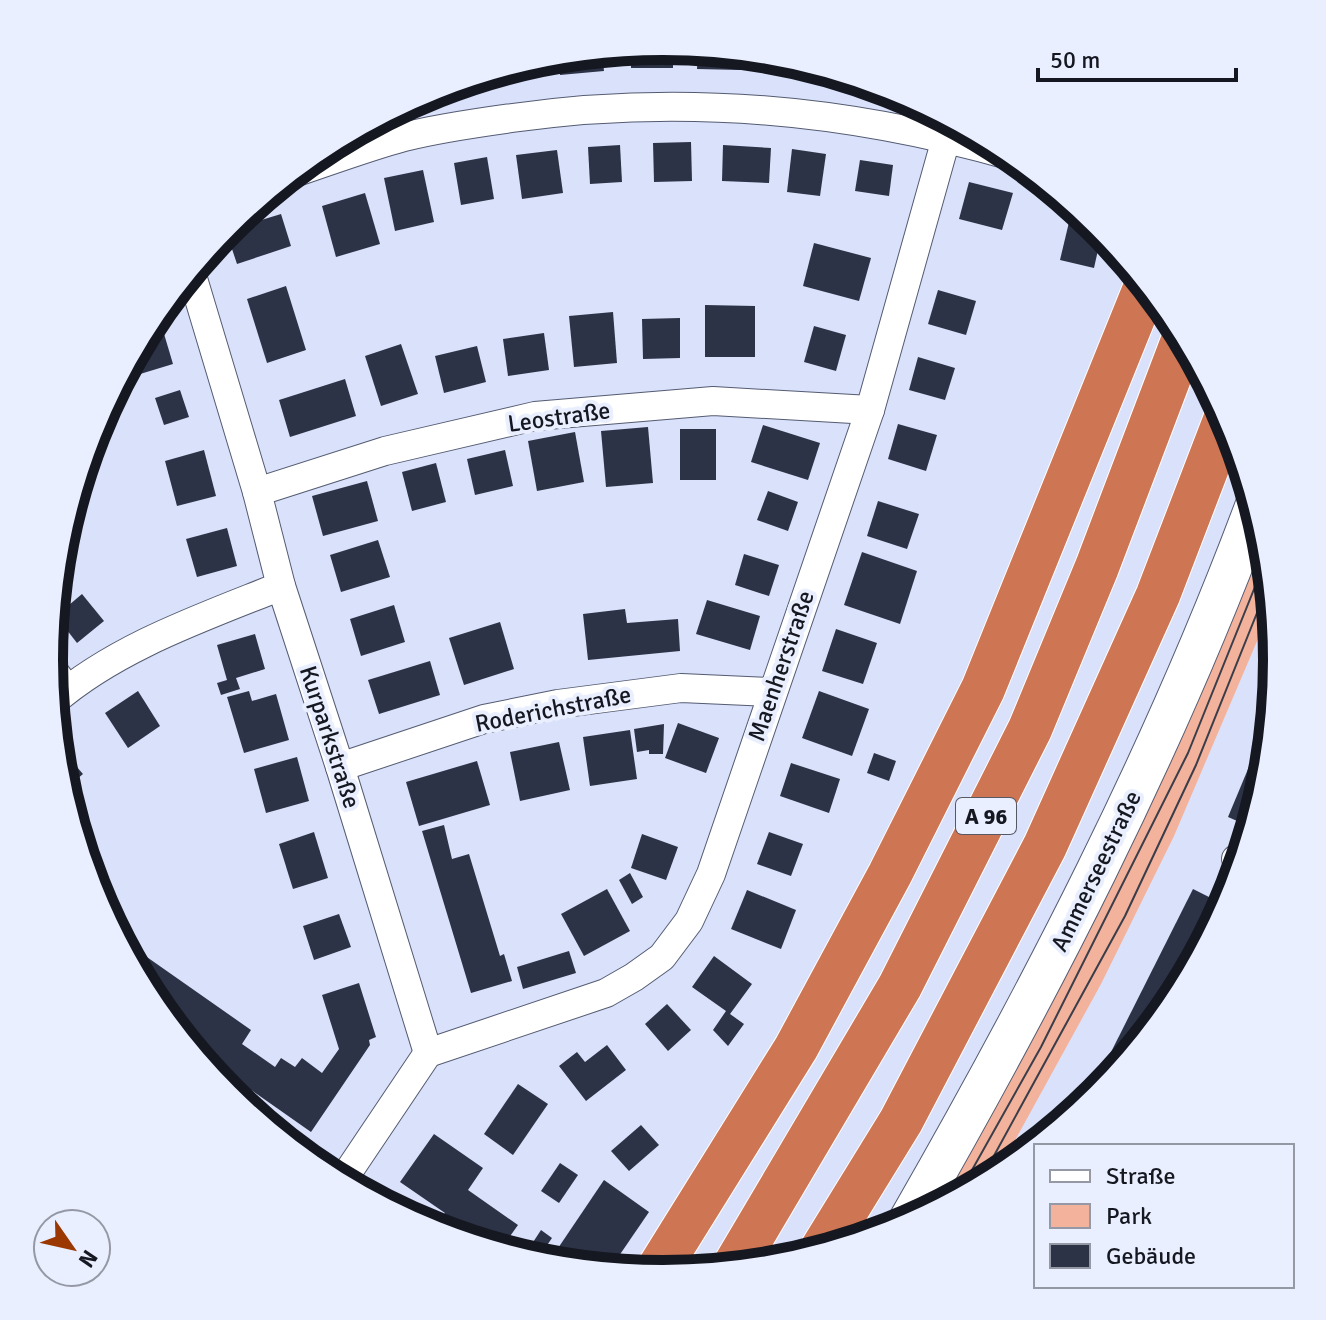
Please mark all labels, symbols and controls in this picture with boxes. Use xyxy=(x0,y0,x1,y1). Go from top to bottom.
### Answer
scale bar xyxy=(1038,32,1236,82)
text: 50 m xyxy=(1050,45,1100,75)
street label: Leostraße xyxy=(506,395,612,439)
street label: Maenherstraße xyxy=(741,587,821,745)
street label: Kurparkstraße xyxy=(293,662,367,812)
street label: Roderichstraße xyxy=(472,679,634,739)
street label: Ammerseestraße xyxy=(1044,786,1148,956)
road number: A 96 xyxy=(956,798,1016,834)
legend xyxy=(1034,1144,1294,1288)
text: Straße xyxy=(1106,1161,1176,1191)
text: Park xyxy=(1106,1201,1152,1231)
north arrow xyxy=(32,1208,112,1288)
text: Gebäude xyxy=(1106,1241,1196,1271)
text: N xyxy=(73,1245,104,1273)

